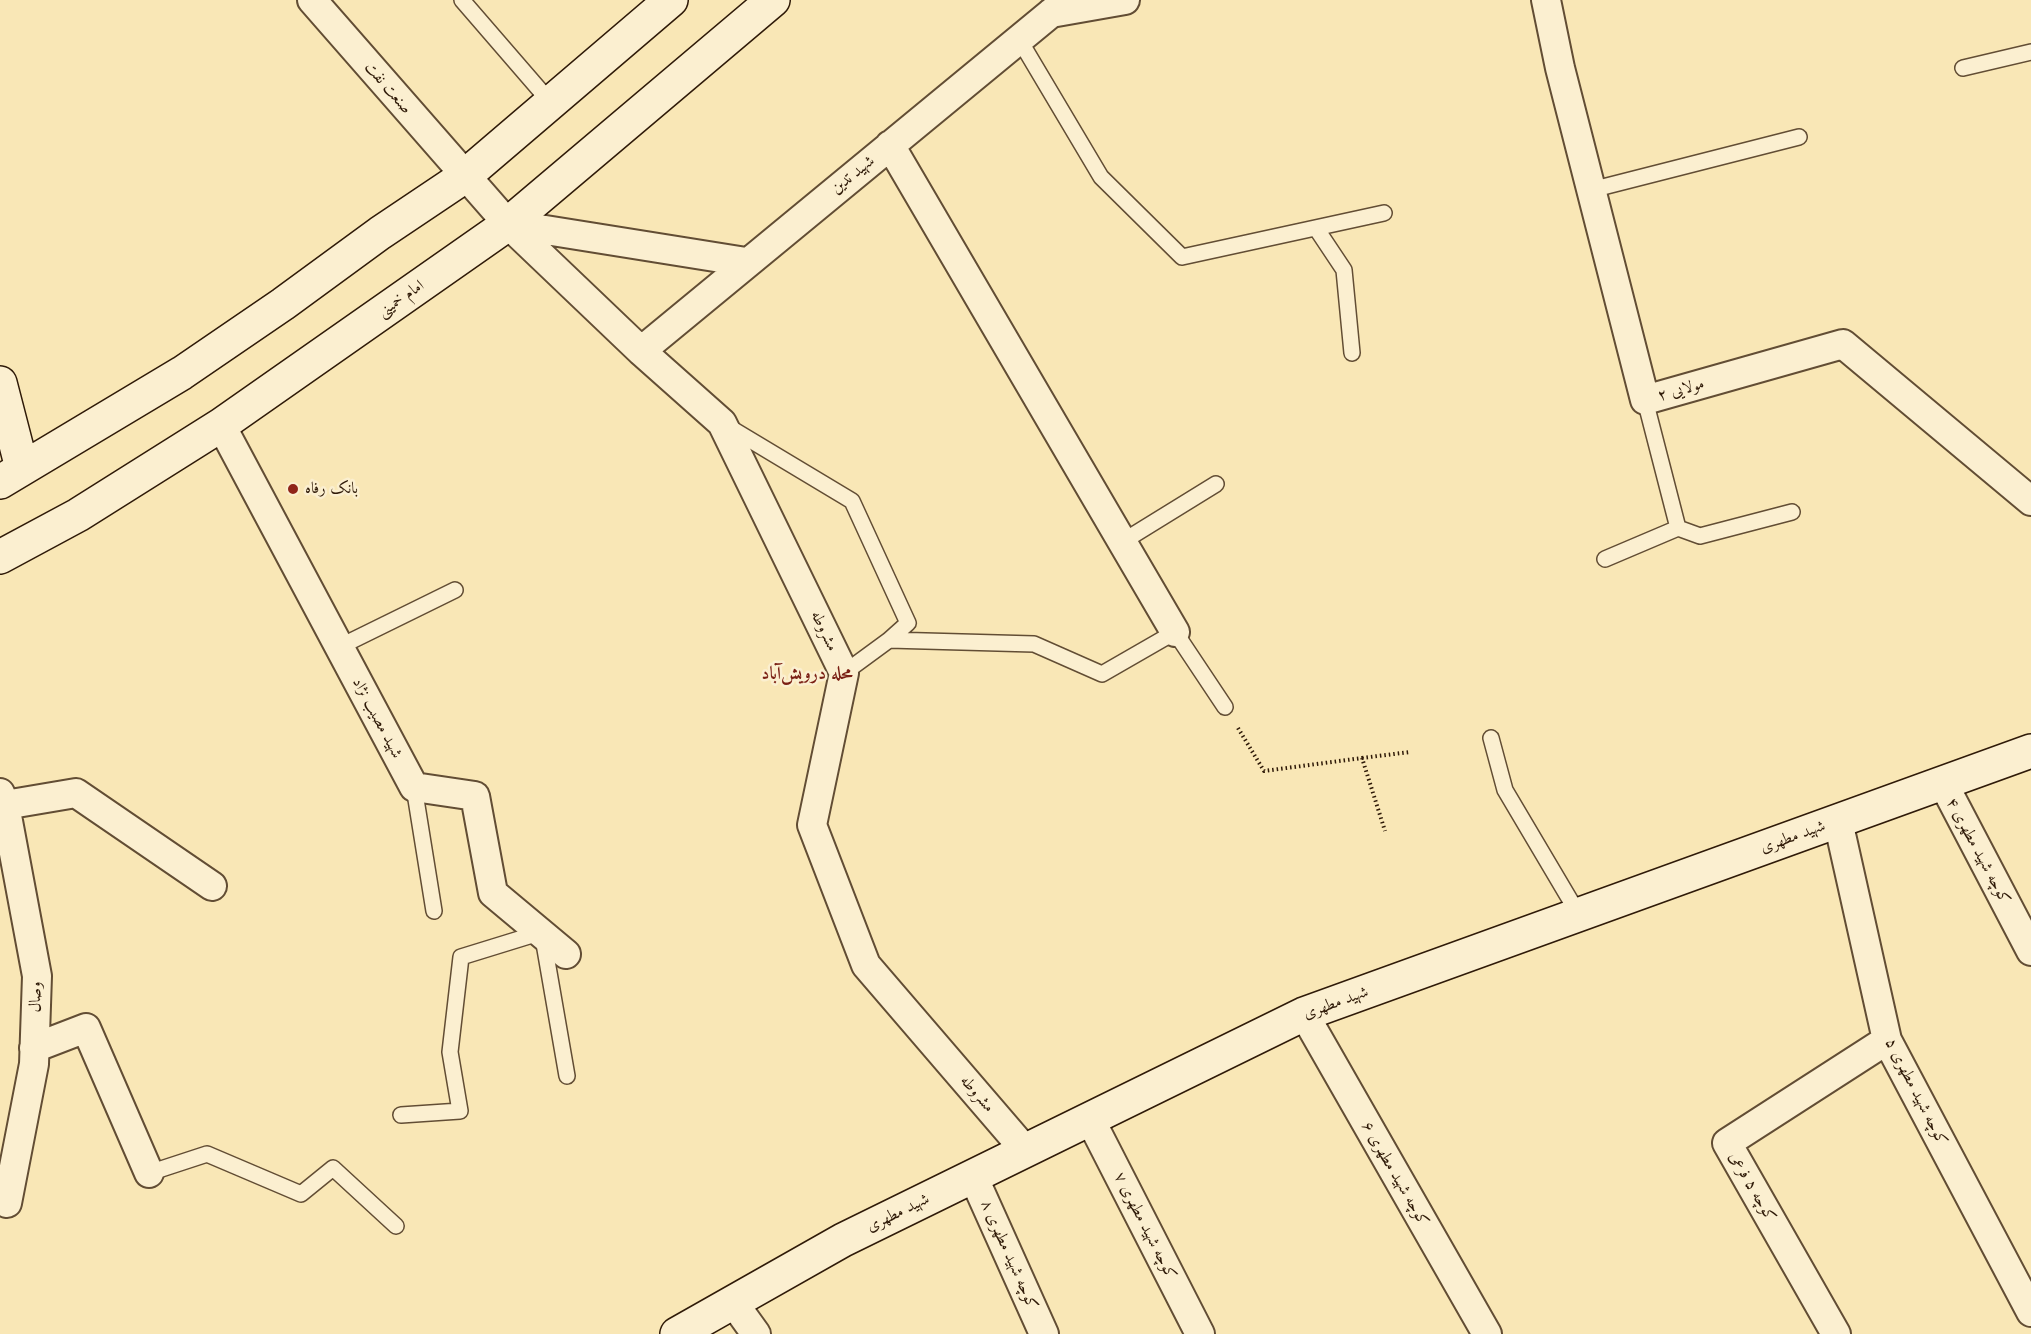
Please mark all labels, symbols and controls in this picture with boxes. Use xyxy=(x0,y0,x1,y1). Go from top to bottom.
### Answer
street label: صنعت نفت xyxy=(360,58,416,118)
street label: شهید تدین xyxy=(827,152,879,198)
street label: امام خمینی xyxy=(374,276,428,322)
street label: مولایی ۲ xyxy=(1655,374,1707,406)
place label: بانک رفاه xyxy=(305,479,358,499)
marker: بانک رفاه xyxy=(286,482,300,496)
street label: مشروطه xyxy=(806,608,842,654)
district label: محله درویش‌آباد xyxy=(761,663,853,685)
street label: شهید مصیب نژاد xyxy=(348,674,406,762)
street label: کوچه شهید مطهری ۴ xyxy=(1942,794,2014,908)
street label: شهید مطهری xyxy=(1758,816,1828,858)
street label: وصال xyxy=(26,981,46,1013)
street label: شهید مطهری xyxy=(1301,982,1371,1024)
street label: کوچه شهید مطهری ۵ xyxy=(1881,1035,1951,1149)
street label: مشروطه xyxy=(956,1072,998,1116)
street label: کوچه شهید مطهری ۶ xyxy=(1357,1118,1433,1230)
street label: کوچه ۵ فرعی xyxy=(1724,1149,1780,1225)
street label: کوچه شهید مطهری ۷ xyxy=(1110,1169,1180,1283)
street label: شهید مطهری xyxy=(863,1190,933,1236)
street label: کوچه شهید مطهری ۸ xyxy=(976,1197,1042,1313)

